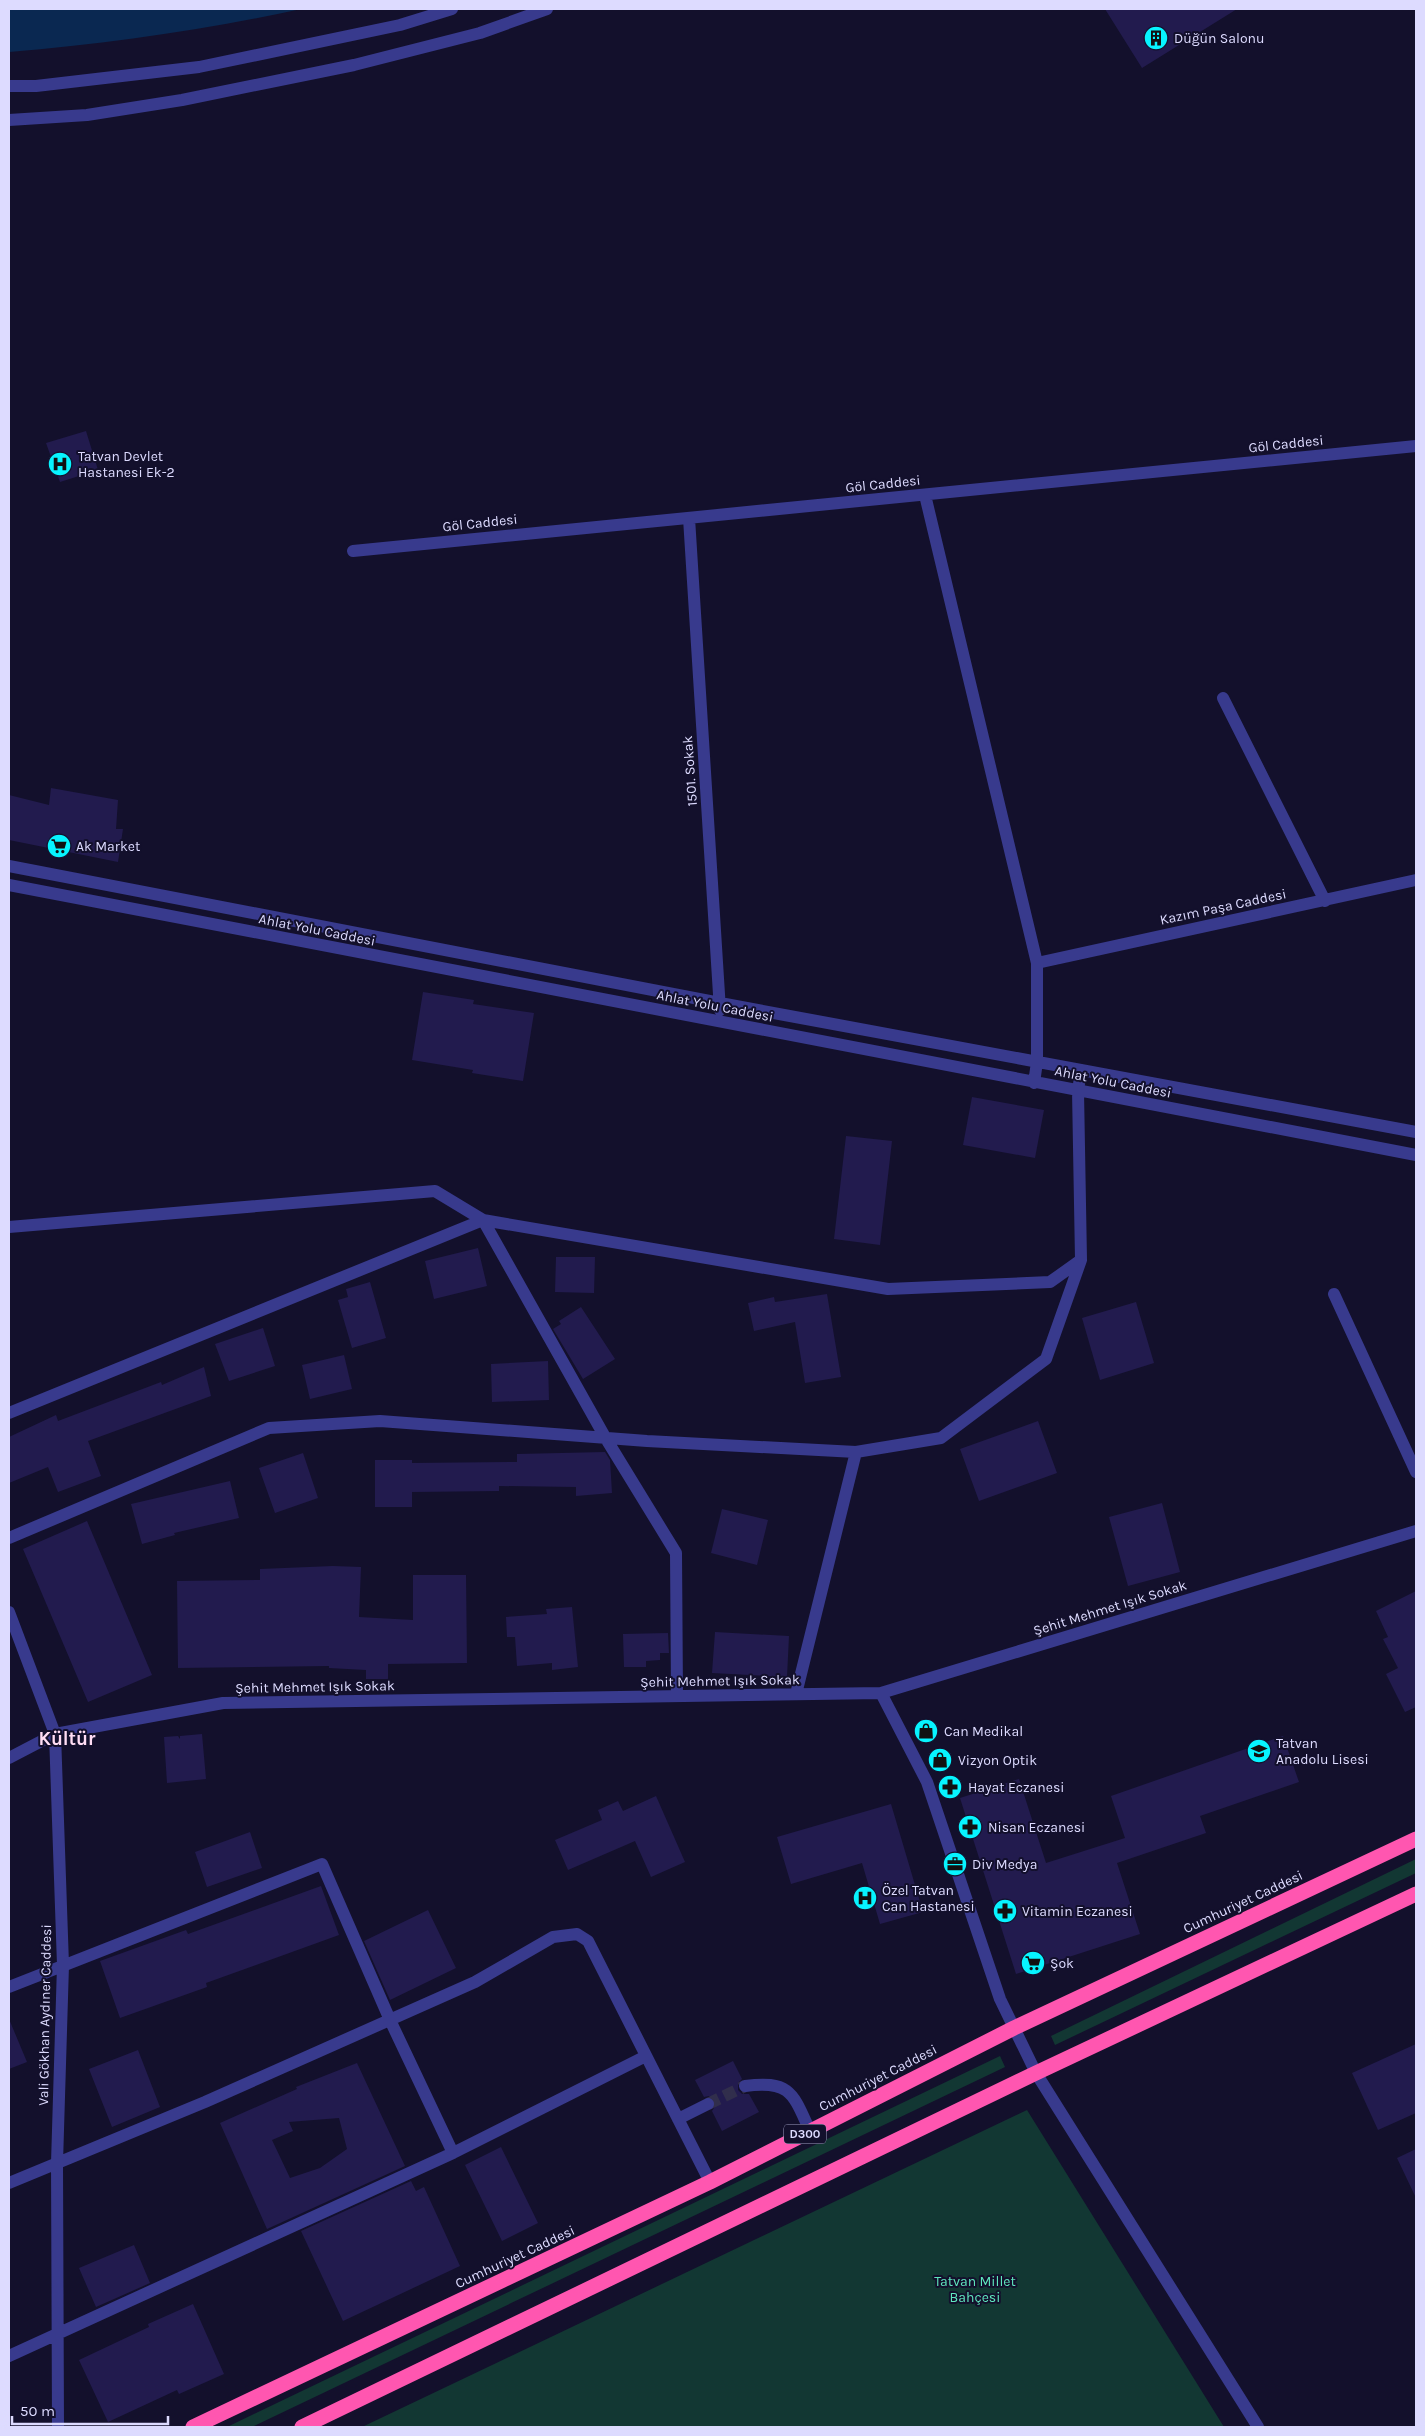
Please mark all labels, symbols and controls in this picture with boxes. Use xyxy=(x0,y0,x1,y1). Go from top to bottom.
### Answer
building icon: Düğün Salonu xyxy=(1143,25,1169,51)
place label: Düğün Salonu xyxy=(1174,30,1265,47)
street label: Göl Caddesi xyxy=(1248,432,1324,456)
place label: Tatvan Devlet Hastanesi Ek-2 xyxy=(78,448,175,481)
hospital icon: Tatvan Devlet Hastanesi Ek-2 xyxy=(47,451,73,477)
street label: Göl Caddesi xyxy=(845,472,921,496)
street label: Göl Caddesi xyxy=(442,511,518,535)
street label: 1501. Sokak xyxy=(679,735,701,807)
supermarket icon: Ak Market xyxy=(46,833,72,859)
place label: Ak Market xyxy=(76,838,140,855)
street label: Kazım Paşa Caddesi xyxy=(1158,885,1288,929)
street label: Ahlat Yolu Caddesi xyxy=(257,910,377,950)
street label: Ahlat Yolu Caddesi xyxy=(655,986,775,1026)
street label: Ahlat Yolu Caddesi xyxy=(1053,1062,1173,1102)
street label: Şehit Mehmet Işık Sokak xyxy=(1031,1577,1189,1639)
street label: Şehit Mehmet Işık Sokak xyxy=(640,1671,800,1691)
street label: Şehit Mehmet Işık Sokak xyxy=(235,1677,395,1697)
shop icon: Can Medikal xyxy=(913,1718,939,1744)
place label: Can Medikal xyxy=(944,1723,1023,1740)
district label: Kültür xyxy=(39,1728,96,1750)
place label: Tatvan Anadolu Lisesi xyxy=(1276,1735,1369,1768)
school or university icon: Tatvan Anadolu Lisesi xyxy=(1246,1738,1272,1764)
shop icon: Vizyon Optik xyxy=(927,1747,953,1773)
place label: Vizyon Optik xyxy=(958,1752,1037,1769)
pharmacy icon: Hayat Eczanesi xyxy=(937,1774,963,1800)
place label: Hayat Eczanesi xyxy=(968,1779,1065,1796)
pharmacy icon: Nisan Eczanesi xyxy=(957,1814,983,1840)
place label: Nisan Eczanesi xyxy=(988,1819,1085,1836)
office icon: Div Medya xyxy=(942,1851,968,1877)
place label: Div Medya xyxy=(972,1856,1037,1873)
street label: Cumhuriyet Caddesi xyxy=(1180,1867,1306,1937)
place label: Özel Tatvan Can Hastanesi xyxy=(882,1882,975,1915)
hospital icon: Özel Tatvan Can Hastanesi xyxy=(852,1885,878,1911)
pharmacy icon: Vitamin Eczanesi xyxy=(992,1898,1018,1924)
place label: Vitamin Eczanesi xyxy=(1022,1903,1133,1920)
street label: Vali Gökhan Aydıner Caddesi xyxy=(35,1924,55,2106)
supermarket icon: Şok xyxy=(1020,1950,1046,1976)
place label: Şok xyxy=(1050,1955,1074,1972)
street label: Cumhuriyet Caddesi xyxy=(816,2041,940,2115)
road number: D300 xyxy=(784,2124,826,2144)
street label: Cumhuriyet Caddesi xyxy=(452,2222,578,2292)
park label: Tatvan Millet Bahçesi xyxy=(934,2273,1016,2306)
scale bar xyxy=(12,2394,169,2426)
text: 50 m xyxy=(20,2402,55,2420)

